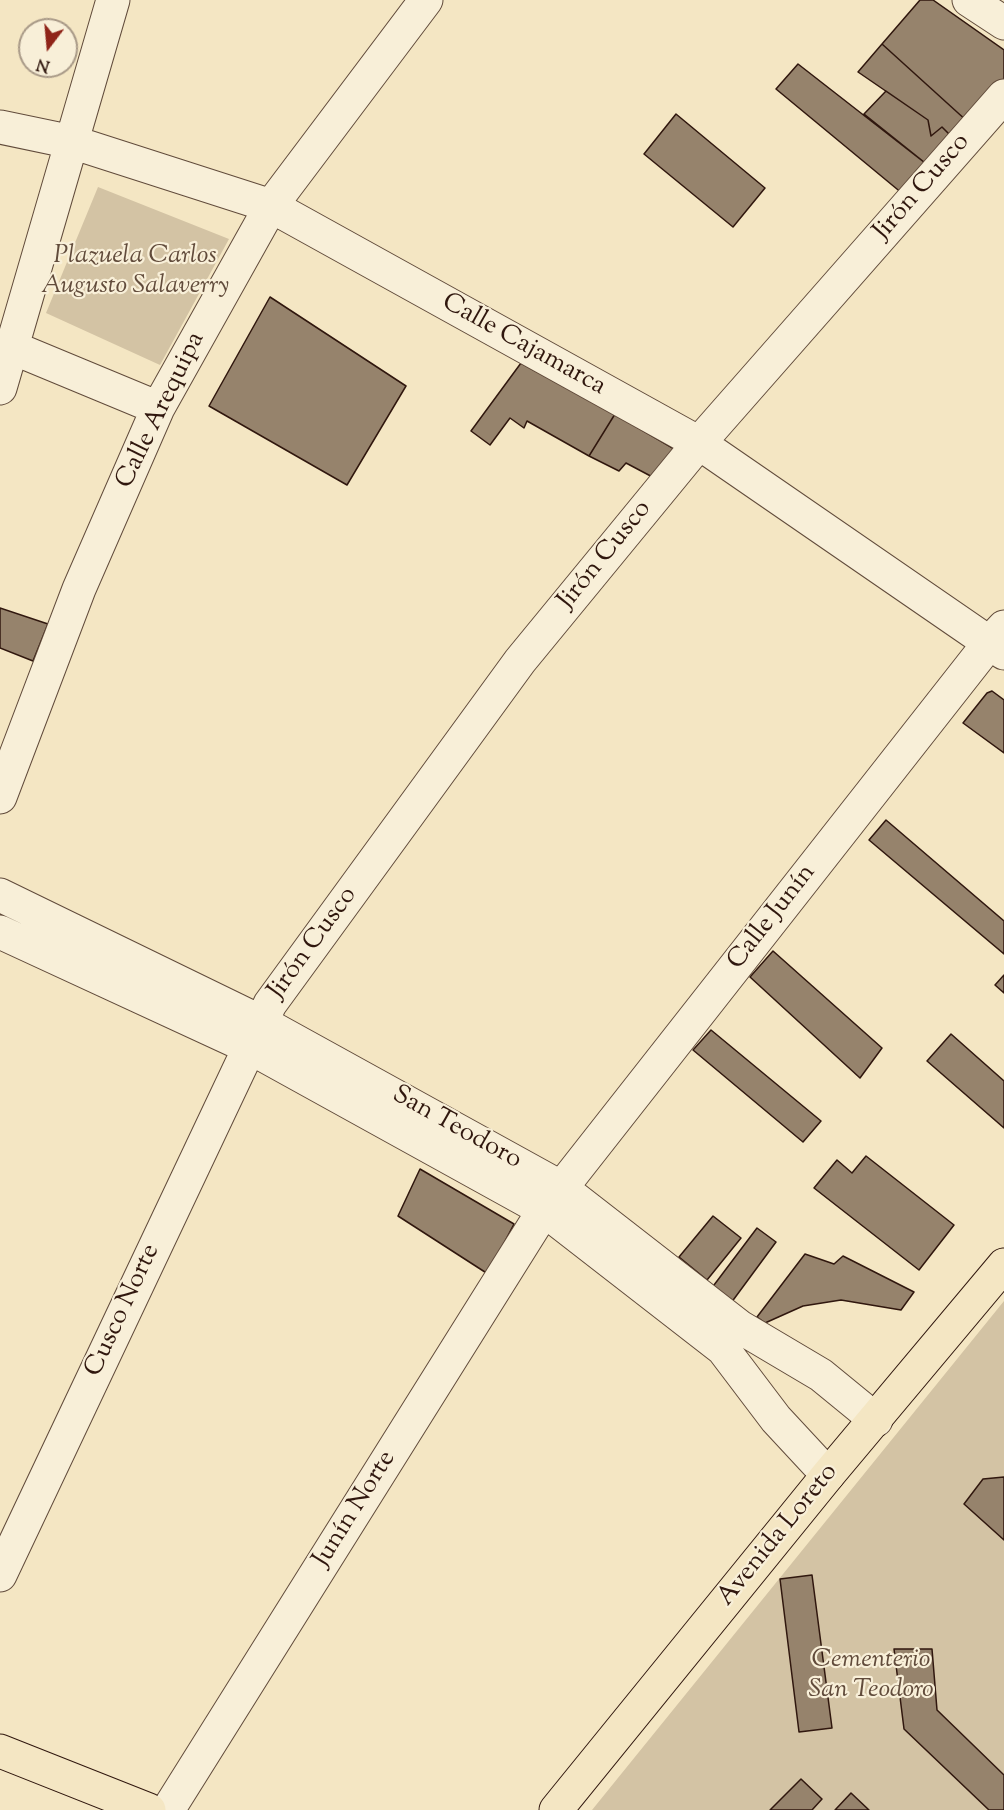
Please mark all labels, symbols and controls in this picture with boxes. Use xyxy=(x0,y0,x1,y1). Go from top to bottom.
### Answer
north arrow xyxy=(18,18,78,78)
text: N xyxy=(34,51,53,77)
street label: Jirón Cusco xyxy=(868,128,978,248)
park label: Plazuela Carlos Augusto Salaverry xyxy=(41,242,229,304)
street label: Calle Cajamarca xyxy=(436,288,610,404)
street label: Calle Arequipa xyxy=(111,328,213,494)
street label: Jirón Cusco xyxy=(553,495,659,617)
street label: Calle Junín xyxy=(722,859,824,977)
street label: Jirón Cusco xyxy=(263,882,365,1006)
street label: San Teodoro xyxy=(386,1081,526,1177)
street label: Cusco Norte xyxy=(80,1240,168,1382)
street label: Junín Norte xyxy=(308,1446,404,1574)
street label: Avenida Loreto xyxy=(712,1458,846,1614)
park label: Cementerio San Teodoro xyxy=(808,1646,934,1708)

